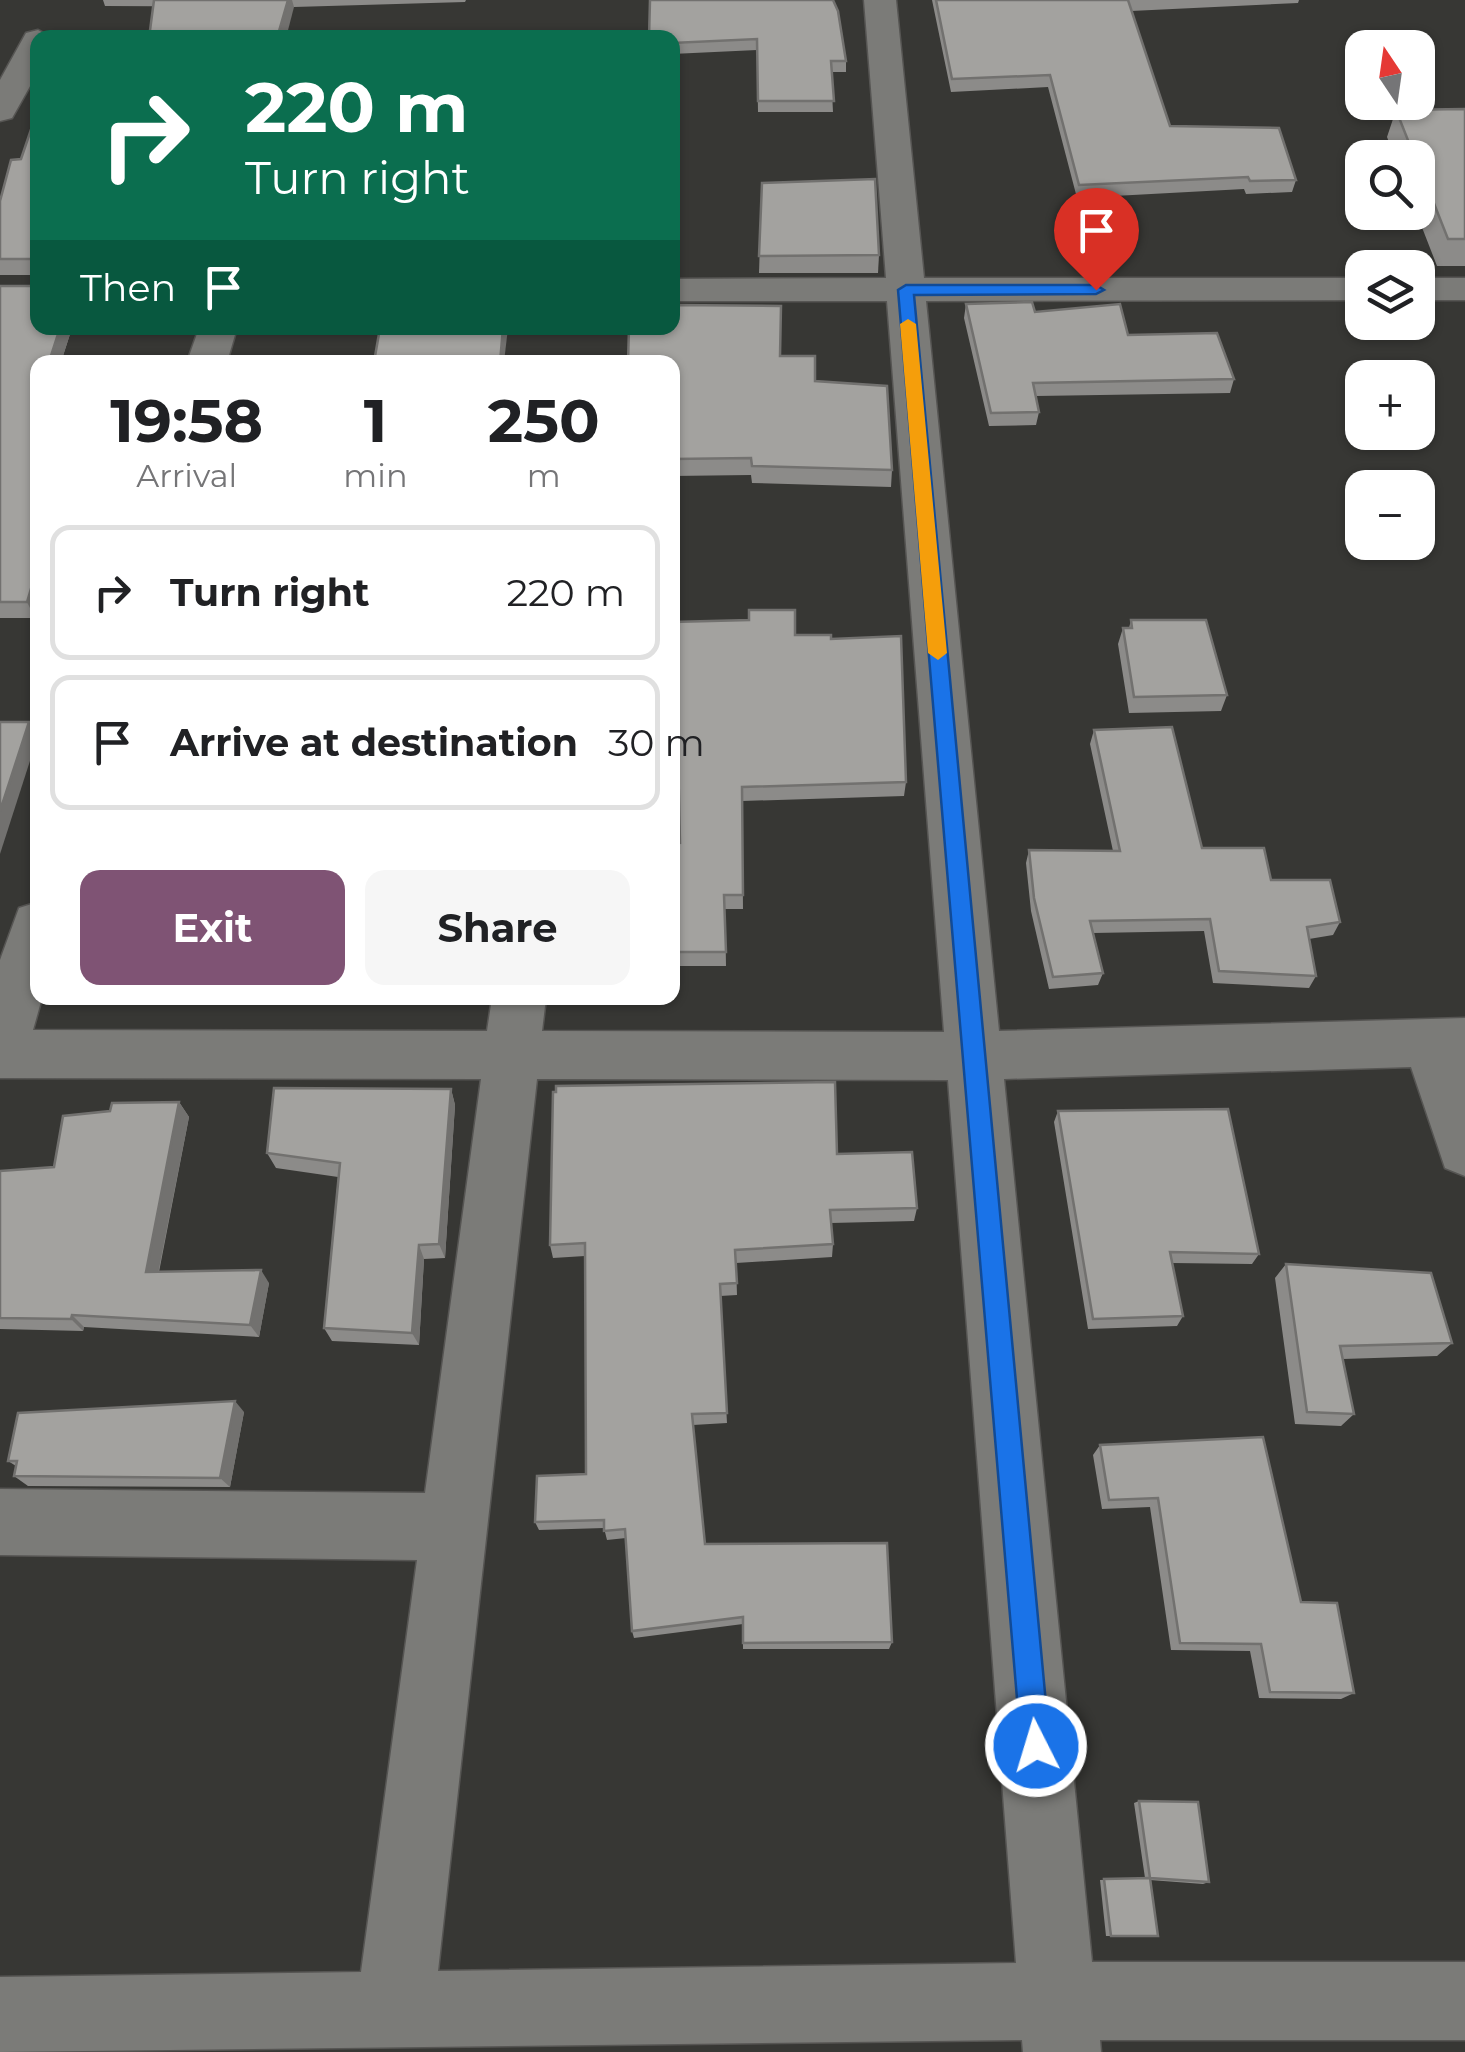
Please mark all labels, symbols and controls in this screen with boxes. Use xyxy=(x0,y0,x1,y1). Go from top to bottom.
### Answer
north arrow xyxy=(1345,30,1435,120)
map controls xyxy=(1345,30,1435,560)
text: 220 m xyxy=(245,64,468,150)
icon: right xyxy=(80,70,210,200)
button: search xyxy=(1345,140,1435,230)
text: Turn right xyxy=(245,150,470,205)
pin xyxy=(1054,188,1139,291)
icon: arrive xyxy=(1069,203,1124,258)
button: layers xyxy=(1345,250,1435,340)
icon: arrive xyxy=(196,260,251,315)
text: Then xyxy=(80,264,176,311)
button: + xyxy=(1345,360,1435,450)
text: 19:58 xyxy=(110,384,263,457)
text: 1 xyxy=(364,384,387,457)
text: 250 xyxy=(488,384,600,457)
text: Arrival xyxy=(136,456,237,495)
text: min xyxy=(343,456,408,495)
text: m xyxy=(527,456,561,495)
button: − xyxy=(1345,470,1435,560)
icon: right xyxy=(85,565,140,620)
text: Turn right xyxy=(170,569,369,616)
text: 220 m xyxy=(506,569,625,616)
icon: arrive xyxy=(85,715,140,770)
text: Arrive at destination xyxy=(170,719,578,766)
text: 30 m xyxy=(608,719,705,766)
button: Exit xyxy=(80,870,345,985)
button: Share xyxy=(365,870,630,985)
position arrow xyxy=(984,1694,1088,1798)

